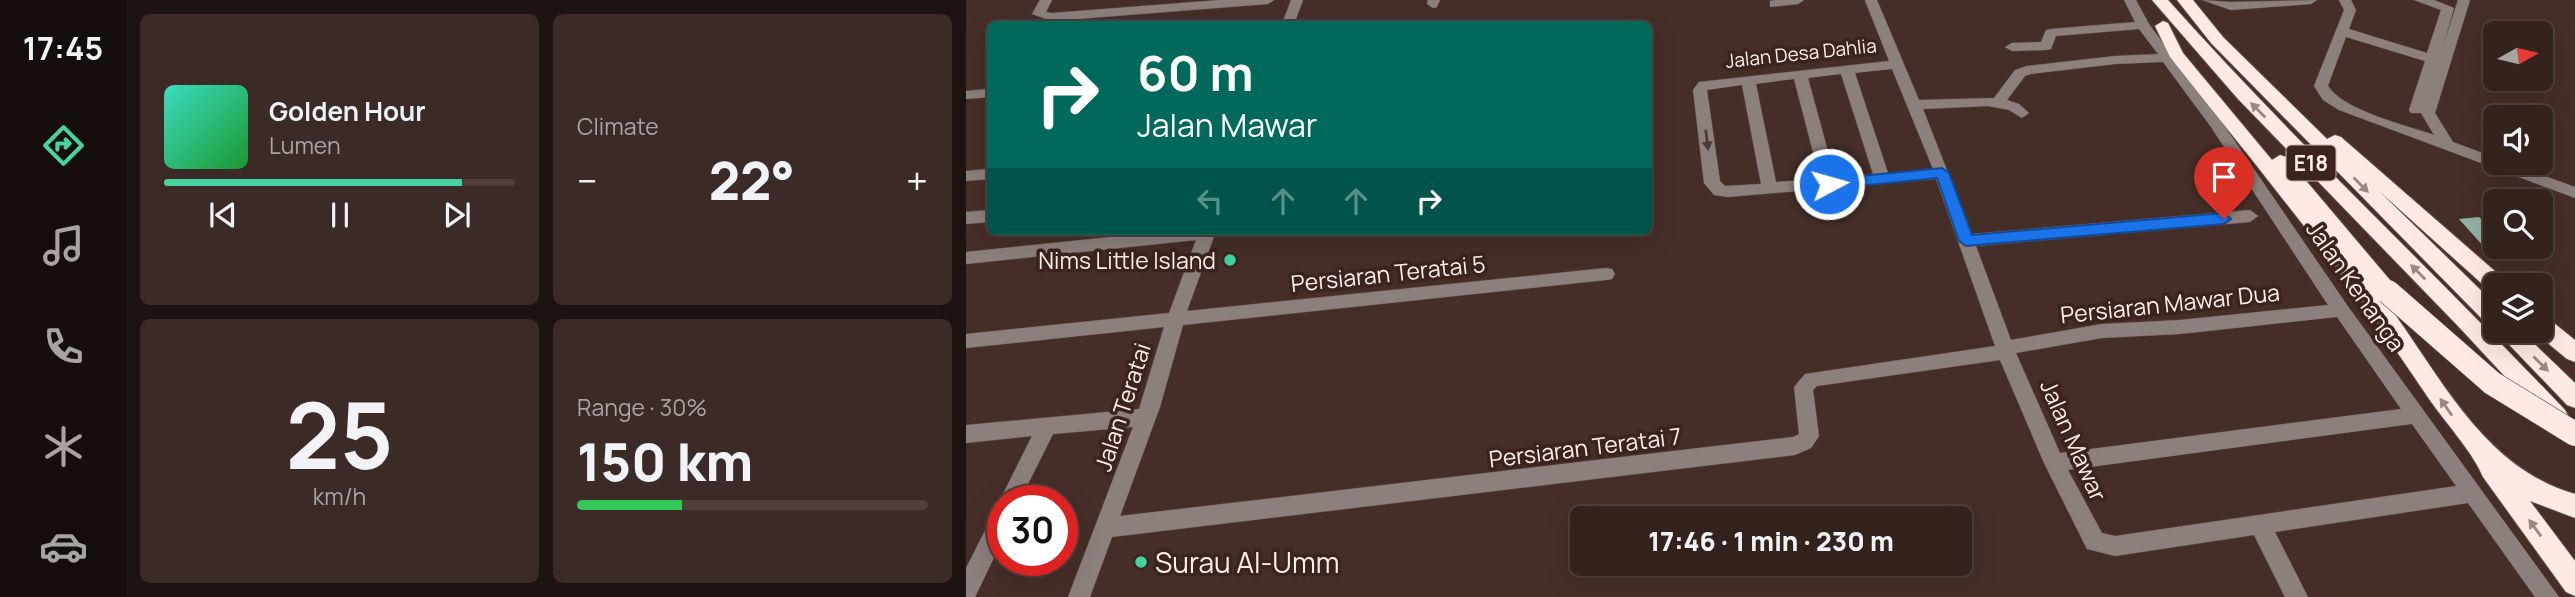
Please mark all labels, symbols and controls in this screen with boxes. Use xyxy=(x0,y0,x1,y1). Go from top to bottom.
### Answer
north arrow xyxy=(2483,21,2553,91)
map controls xyxy=(2483,21,2553,343)
text: 17:45 xyxy=(23,26,103,70)
street label: Jalan Desa Dahlia xyxy=(1724,32,1878,74)
text: 60 m xyxy=(1137,39,1254,106)
icon: right xyxy=(1022,49,1113,140)
text: Golden Hour xyxy=(269,93,426,129)
one-way arrow xyxy=(2251,102,2267,119)
text: Jalan Mawar xyxy=(1137,103,1317,147)
button: sound xyxy=(2483,105,2553,175)
text: Climate xyxy=(577,110,659,142)
icon: directions xyxy=(39,121,88,170)
text: Lumen xyxy=(269,129,341,161)
one-way arrow xyxy=(1701,129,1712,151)
text: 22° xyxy=(709,145,795,216)
road number: E18 xyxy=(2286,146,2336,180)
position arrow xyxy=(1792,147,1866,221)
pin xyxy=(2194,147,2254,219)
text: − xyxy=(577,154,598,206)
text: + xyxy=(906,154,928,206)
icon: arrive xyxy=(2205,158,2243,196)
one-way arrow xyxy=(2353,176,2369,193)
icon: left xyxy=(1191,182,1229,220)
icon: ahead xyxy=(1264,182,1302,220)
icon: ahead xyxy=(1337,182,1375,220)
icon: right xyxy=(1410,182,1448,220)
button: search xyxy=(2483,189,2553,259)
icon: previous xyxy=(204,196,242,234)
icon: pause xyxy=(321,196,359,234)
icon: next xyxy=(438,196,476,234)
street label: Jalan Kenanga xyxy=(2299,214,2413,358)
icon: music xyxy=(39,221,88,270)
place label: Nims Little Island xyxy=(1038,244,1216,276)
street label: Persiaran Teratai 5 xyxy=(1289,247,1487,299)
marker: Nims Little Island xyxy=(1222,252,1238,268)
one-way arrow xyxy=(2410,263,2427,280)
button: layers xyxy=(2483,273,2553,343)
street label: Persiaran Mawar Dua xyxy=(2059,276,2281,330)
icon: phone xyxy=(39,322,88,371)
street label: Jalan Teratai xyxy=(1086,339,1158,475)
one-way arrow xyxy=(2533,356,2550,373)
text: 25 xyxy=(286,372,393,496)
street label: Jalan Mawar xyxy=(2033,374,2115,506)
text: Range · 30% xyxy=(577,391,707,423)
one-way arrow xyxy=(2439,398,2453,416)
street label: Persiaran Teratai 7 xyxy=(1487,419,1683,475)
icon: climate xyxy=(39,422,88,471)
text: 150 km xyxy=(577,426,753,497)
text: km/h xyxy=(313,480,366,512)
speed limit sign: 30 xyxy=(987,485,1078,576)
one-way arrow xyxy=(2528,519,2542,537)
icon: car xyxy=(39,522,88,571)
text: 17:46 · 1 min · 230 m xyxy=(1648,523,1894,559)
place label: Surau Al-Umm xyxy=(1155,543,1339,581)
marker: Surau Al-Umm xyxy=(1133,554,1149,570)

